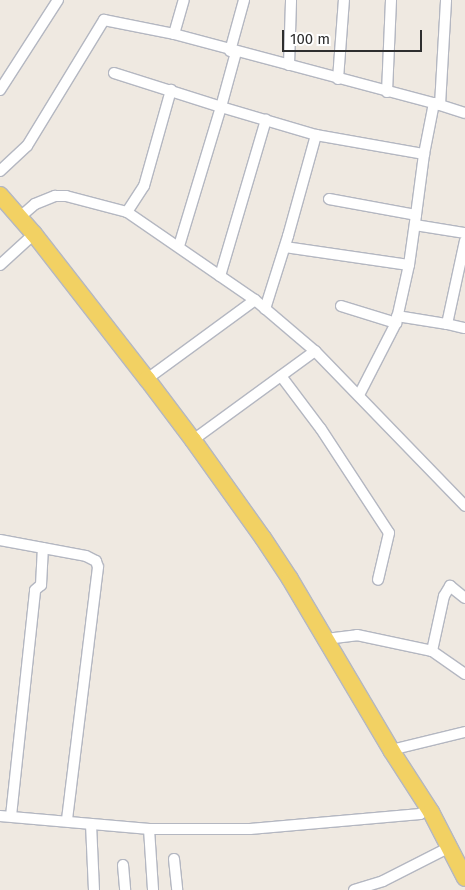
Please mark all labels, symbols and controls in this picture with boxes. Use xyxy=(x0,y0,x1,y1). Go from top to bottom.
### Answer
scale bar xyxy=(285,20,425,52)
text: 100 m xyxy=(290,30,330,48)

